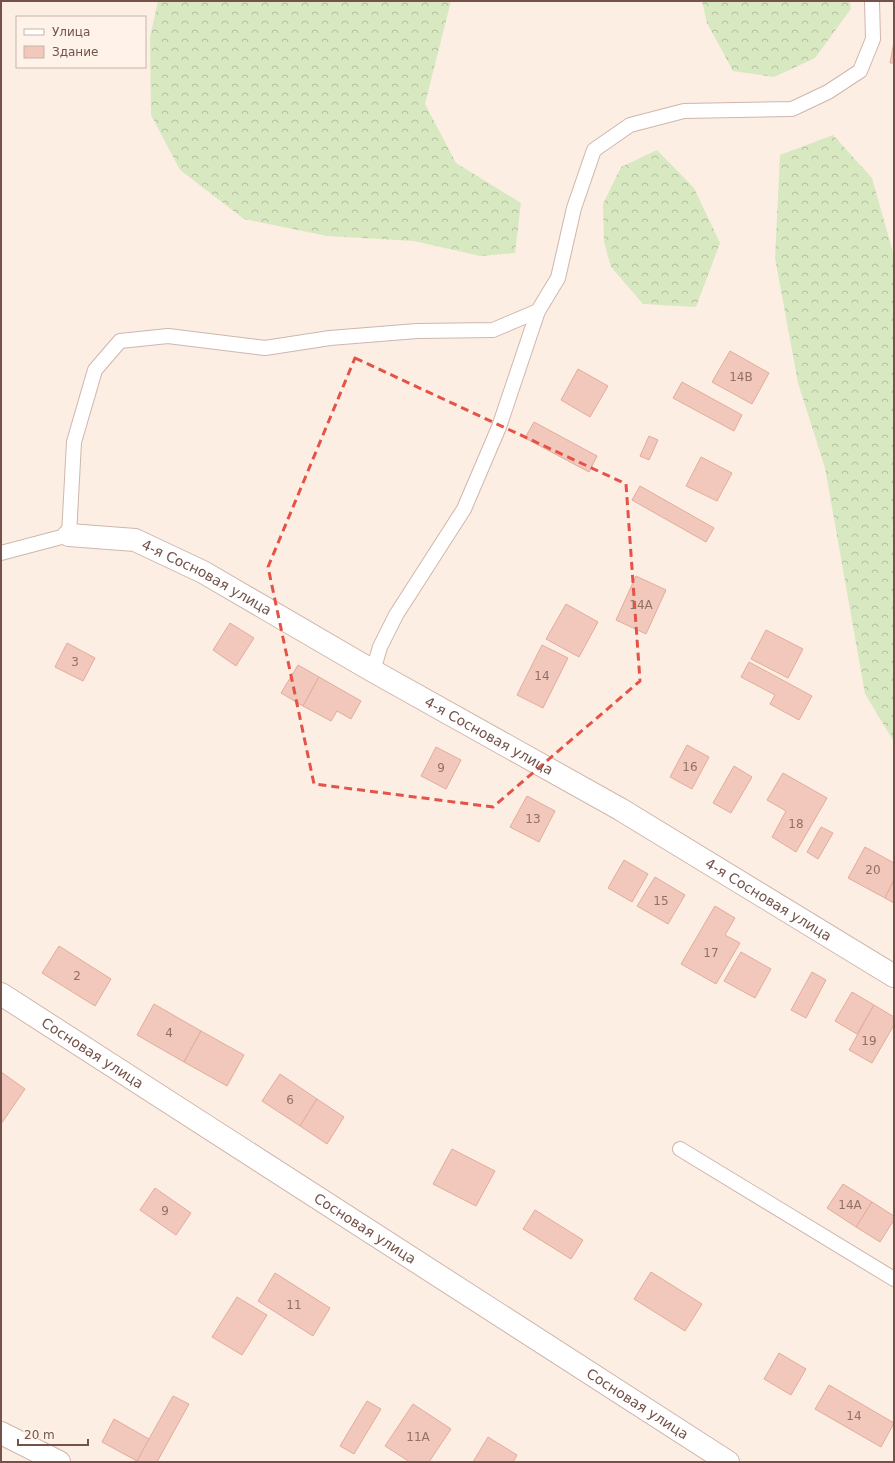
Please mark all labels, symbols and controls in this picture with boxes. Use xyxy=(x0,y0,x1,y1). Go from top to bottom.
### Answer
legend xyxy=(16,16,146,68)
text: Улица xyxy=(52,25,90,39)
text: Здание xyxy=(52,45,98,59)
house number: 14В xyxy=(729,370,753,384)
street label: 4-я Сосновая улица xyxy=(139,536,275,618)
house number: 14А xyxy=(629,598,654,612)
house number: 3 xyxy=(71,655,79,669)
house number: 14 xyxy=(534,669,550,683)
street label: 4-я Сосновая улица xyxy=(422,694,556,778)
house number: 16 xyxy=(682,760,698,774)
house number: 9 xyxy=(437,761,445,775)
house number: 13 xyxy=(525,812,541,826)
house number: 18 xyxy=(788,817,804,831)
street label: 4-я Сосновая улица xyxy=(703,855,835,944)
house number: 20 xyxy=(865,863,881,877)
house number: 15 xyxy=(653,894,669,908)
house number: 17 xyxy=(703,946,719,960)
house number: 2 xyxy=(73,969,81,983)
street label: Сосновая улица xyxy=(39,1014,147,1092)
house number: 4 xyxy=(165,1026,173,1040)
house number: 19 xyxy=(861,1034,877,1048)
house number: 6 xyxy=(286,1093,294,1107)
street label: Сосновая улица xyxy=(311,1190,419,1267)
house number: 14А xyxy=(838,1198,863,1212)
house number: 9 xyxy=(161,1204,169,1218)
house number: 11 xyxy=(286,1298,302,1312)
street label: Сосновая улица xyxy=(584,1365,691,1442)
house number: 14 xyxy=(846,1409,862,1423)
scale bar xyxy=(18,1421,88,1447)
text: 20 m xyxy=(24,1428,55,1442)
house number: 11А xyxy=(406,1430,431,1444)

